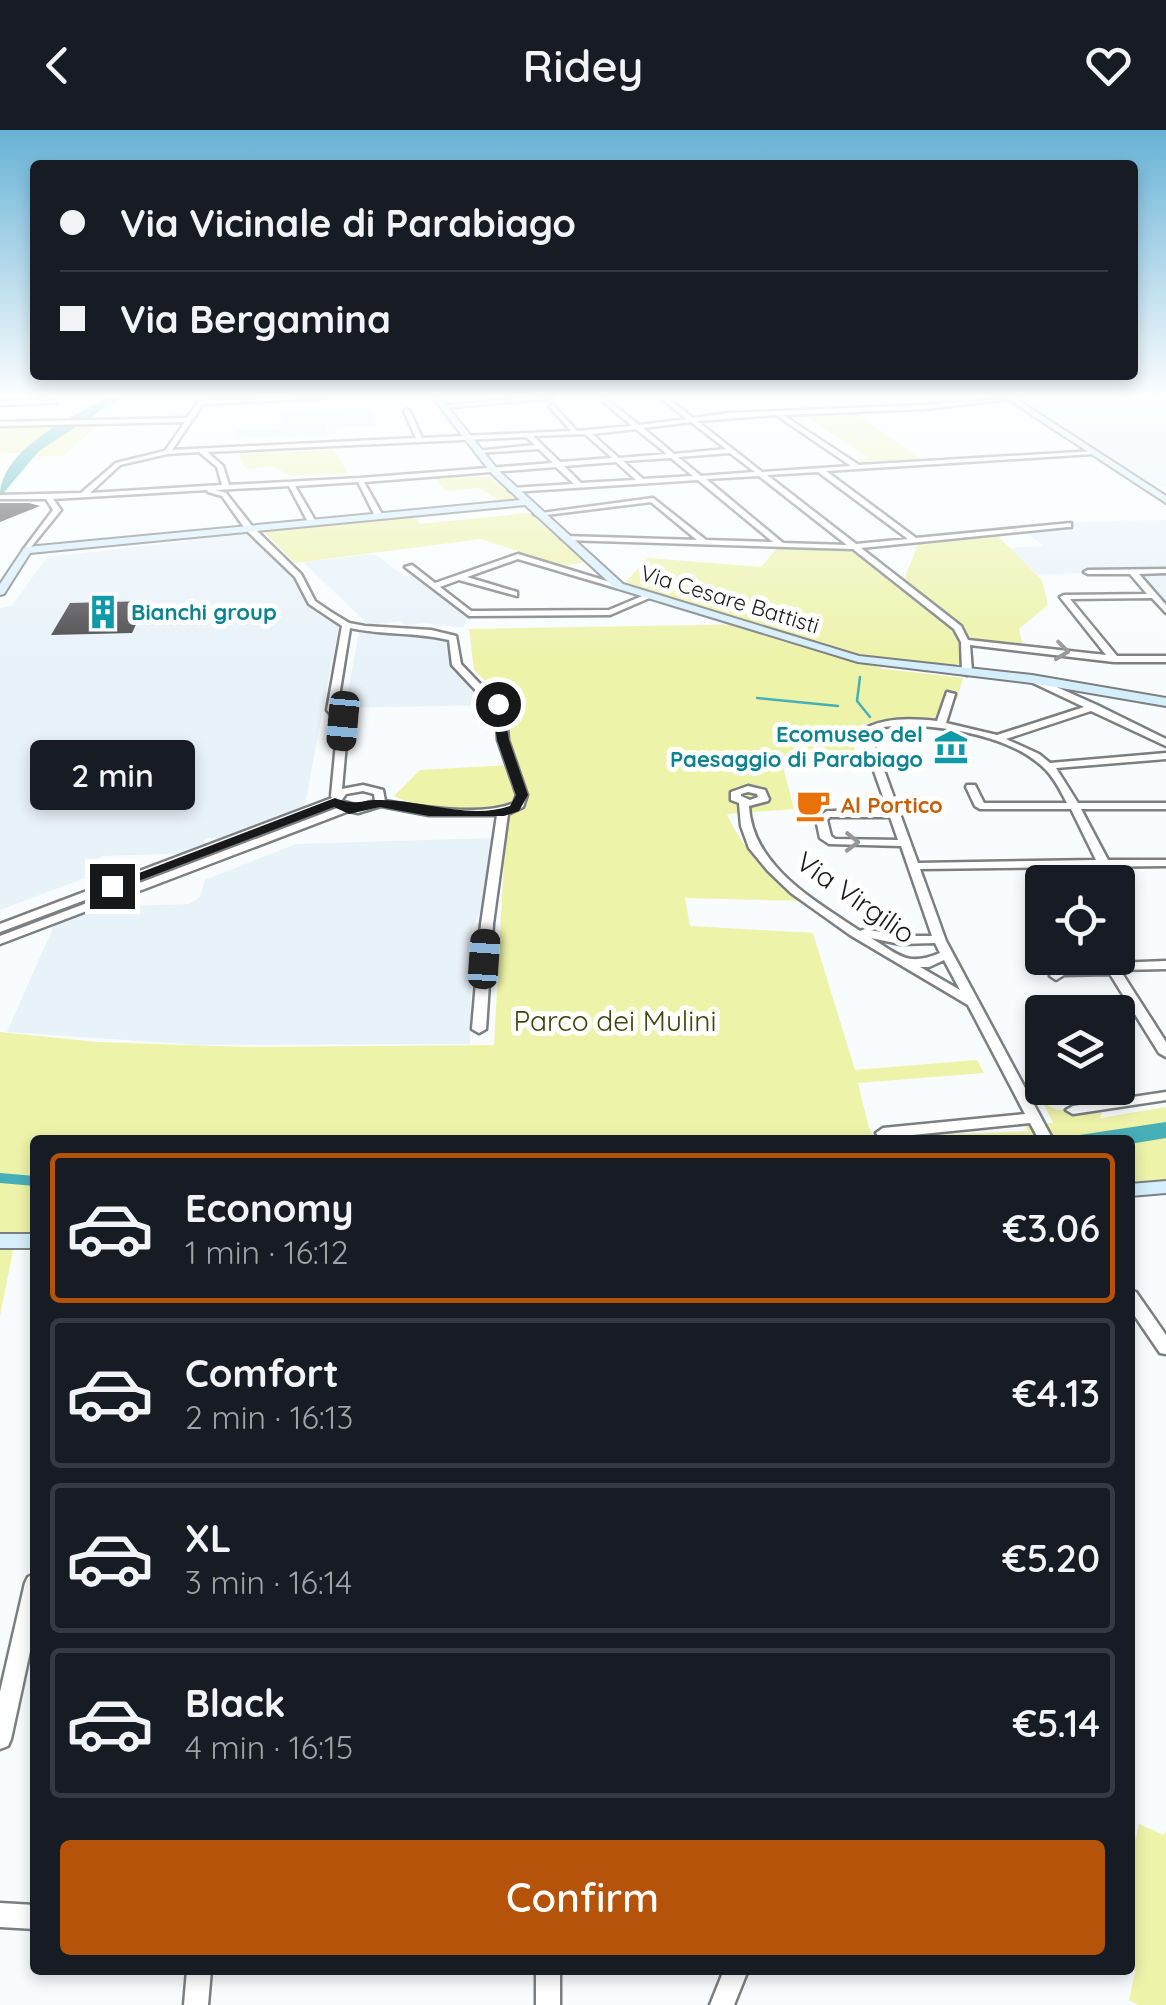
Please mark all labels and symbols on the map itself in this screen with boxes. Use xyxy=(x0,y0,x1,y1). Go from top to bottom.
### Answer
street label: Via Cesare Battisti xyxy=(637,558,823,640)
building icon: Bianchi group xyxy=(84,593,122,631)
place label: Bianchi group xyxy=(131,598,277,626)
one-way arrow xyxy=(1054,640,1070,661)
route start xyxy=(476,682,521,727)
car xyxy=(325,690,361,752)
place label: Ecomuseo del Paesaggio di Parabiago xyxy=(670,720,923,773)
museum icon: Ecomuseo del Paesaggio di Parabiago xyxy=(932,728,970,766)
callout: 2 min xyxy=(29,741,194,811)
cafe icon: Al Portico xyxy=(794,786,832,824)
place label: Al Portico xyxy=(841,791,943,819)
one-way arrow xyxy=(845,832,861,853)
street label: Via Virgilio xyxy=(790,843,922,951)
route end xyxy=(90,864,135,909)
car xyxy=(467,928,501,990)
park label: Parco dei Mulini xyxy=(514,1003,716,1038)

